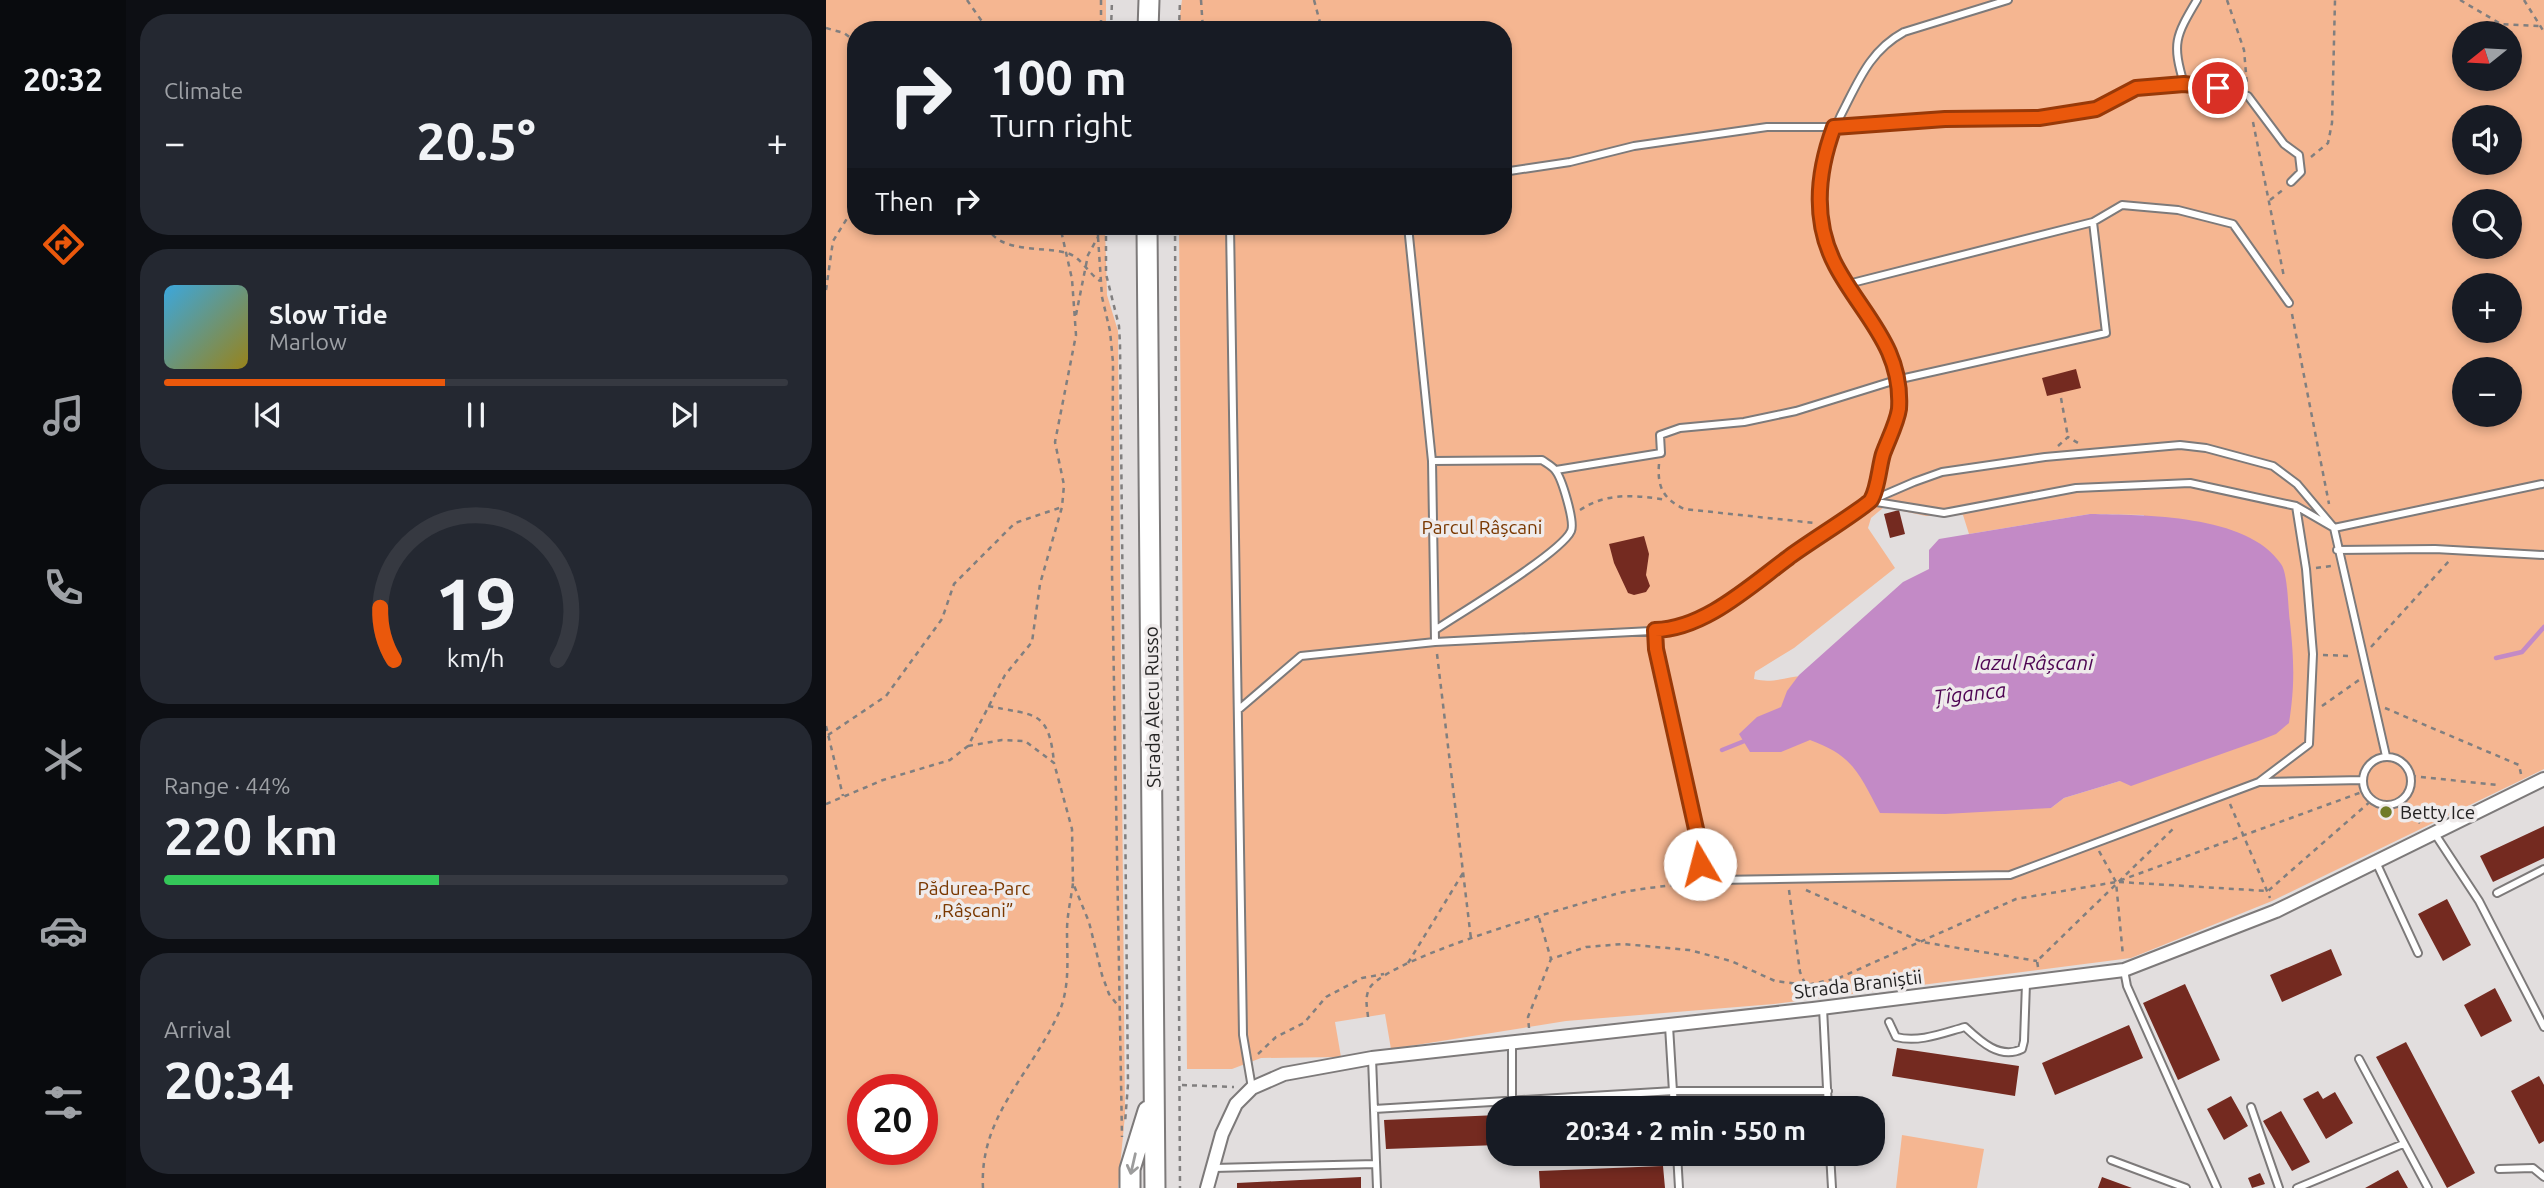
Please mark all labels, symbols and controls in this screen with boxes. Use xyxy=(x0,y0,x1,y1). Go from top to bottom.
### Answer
north arrow xyxy=(2452,21,2522,91)
map controls xyxy=(2452,21,2522,427)
icon: right xyxy=(875,49,966,140)
text: 100 m xyxy=(990,49,1127,104)
pin xyxy=(2188,58,2248,118)
text: 20:32 xyxy=(23,61,103,97)
icon: arrive xyxy=(2199,69,2237,107)
text: Climate xyxy=(164,78,243,103)
button: sound xyxy=(2452,105,2522,175)
text: Turn right xyxy=(990,107,1132,143)
text: 20.5° xyxy=(416,112,536,170)
text: − xyxy=(164,121,185,163)
text: + xyxy=(767,121,788,163)
icon: right xyxy=(948,182,986,220)
text: Then xyxy=(875,187,934,216)
button: search xyxy=(2452,189,2522,259)
icon: directions xyxy=(39,220,88,269)
button: + xyxy=(2452,273,2522,343)
text: Slow Tide xyxy=(269,300,388,329)
text: Marlow xyxy=(269,329,347,354)
button: − xyxy=(2452,357,2522,427)
icon: music xyxy=(39,391,88,440)
icon: previous xyxy=(249,396,287,434)
icon: pause xyxy=(457,396,495,434)
icon: next xyxy=(665,396,703,434)
park label: Parcul Râșcani xyxy=(1422,516,1542,538)
text: 19 xyxy=(435,562,517,644)
icon: phone xyxy=(39,563,88,612)
street label: Strada Alecu Russo xyxy=(1140,626,1164,788)
text: km/h xyxy=(447,644,505,672)
water label: Iazul Râșcani xyxy=(1975,650,2094,674)
water label: Țîganca xyxy=(1932,677,2007,709)
icon: climate xyxy=(39,735,88,784)
text: Range · 44% xyxy=(164,773,291,798)
place label: Betty Ice xyxy=(2400,801,2475,823)
marker: Betty Ice xyxy=(2378,804,2394,820)
text: 220 km xyxy=(164,807,338,865)
position arrow xyxy=(1663,827,1737,901)
park label: Pădurea-Parc „Râșcani” xyxy=(918,877,1031,921)
icon: car xyxy=(39,906,88,955)
street label: Strada Braniștii xyxy=(1793,965,1923,1003)
text: Arrival xyxy=(164,1017,231,1042)
text: 20:34 xyxy=(164,1051,294,1109)
speed limit sign: 20 xyxy=(847,1074,938,1165)
icon: filters xyxy=(39,1078,88,1127)
text: 20:34 · 2 min · 550 m xyxy=(1565,1116,1806,1145)
one-way arrow xyxy=(1125,1152,1138,1174)

